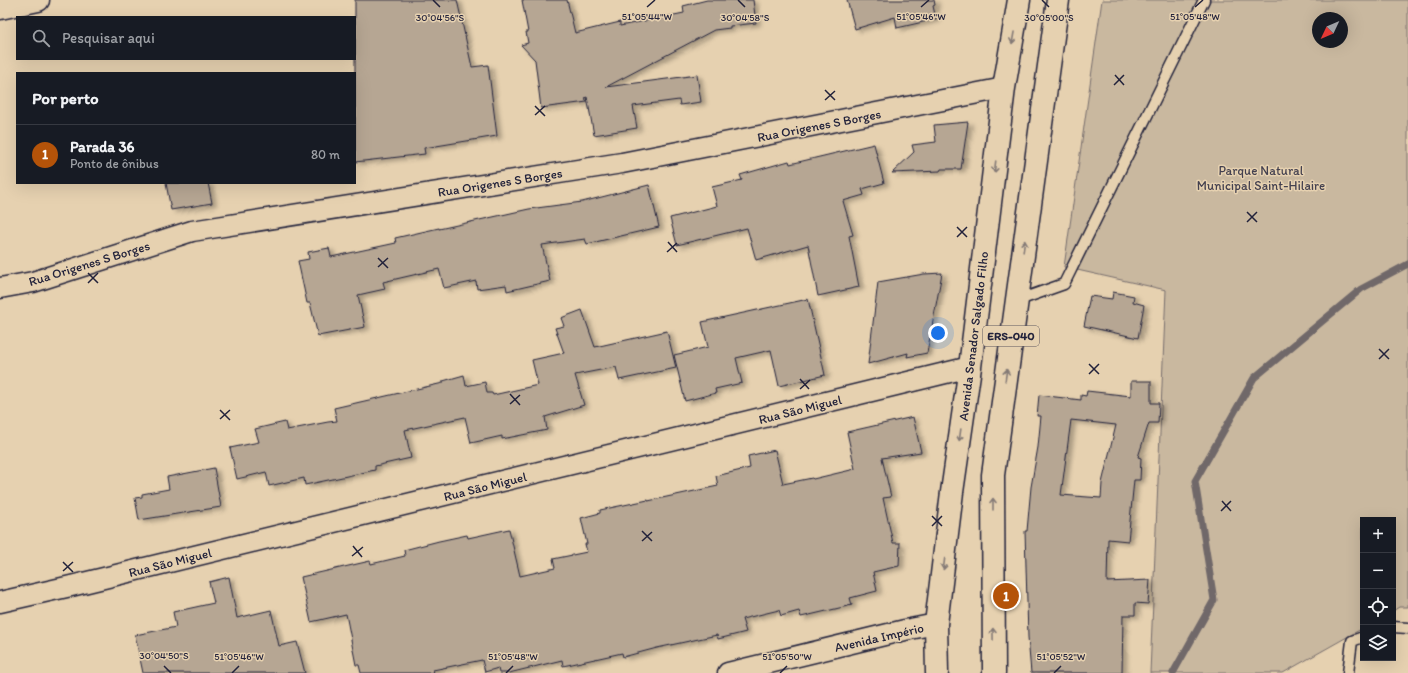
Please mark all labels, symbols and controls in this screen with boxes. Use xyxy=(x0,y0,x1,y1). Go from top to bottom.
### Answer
text: 51°05'44"W xyxy=(622,10,673,23)
text: 51°05'46"W xyxy=(896,10,946,23)
text: 51°05'48"W xyxy=(1170,10,1220,23)
text: 30°04'56"S xyxy=(416,11,465,24)
text: 30°04'58"S xyxy=(721,11,770,24)
text: 30°05'00"S xyxy=(1024,11,1074,24)
north arrow xyxy=(1312,12,1348,48)
search box xyxy=(16,16,356,60)
icon: search xyxy=(30,27,52,49)
text: Pesquisar aqui xyxy=(62,29,155,47)
one-way arrow xyxy=(1009,32,1017,45)
text: Por perto xyxy=(32,88,99,108)
street label: Rua Origenes S Borges xyxy=(756,106,883,145)
text: Parada 36 xyxy=(70,138,135,156)
text: 1 xyxy=(42,147,48,162)
text: 80 m xyxy=(311,147,340,162)
text: Ponto de ônibus xyxy=(70,156,159,171)
one-way arrow xyxy=(991,160,998,173)
park label: Parque Natural Municipal Saint-Hilaire xyxy=(1197,163,1325,193)
street label: Rua Origenes S Borges xyxy=(437,165,564,200)
street label: Rua Origenes S Borges xyxy=(27,238,152,289)
one-way arrow xyxy=(1020,240,1028,253)
street label: Avenida Senador Salgado Filho xyxy=(956,250,991,422)
your location xyxy=(928,323,948,343)
road number: ERS-040 xyxy=(983,326,1039,346)
one-way arrow xyxy=(1002,369,1010,382)
street label: Rua São Miguel xyxy=(757,392,844,427)
one-way arrow xyxy=(956,428,964,441)
street label: Rua São Miguel xyxy=(442,469,529,504)
one-way arrow xyxy=(989,498,997,511)
map controls xyxy=(1360,517,1396,661)
button: + xyxy=(1360,517,1396,553)
street label: Rua São Miguel xyxy=(127,545,214,580)
button: − xyxy=(1360,553,1396,589)
one-way arrow xyxy=(940,557,947,570)
pin: 1 xyxy=(993,581,1019,611)
button: locate xyxy=(1360,589,1396,625)
street label: Avenida Império xyxy=(833,620,925,655)
button: layers xyxy=(1360,625,1396,661)
one-way arrow xyxy=(990,628,997,641)
text: 30°04'50"S xyxy=(139,649,189,662)
text: 51°05'46"W xyxy=(214,650,264,663)
text: 51°05'48"W xyxy=(488,650,538,663)
text: 51°05'50"W xyxy=(762,650,812,663)
text: 51°05'52"W xyxy=(1037,650,1086,663)

